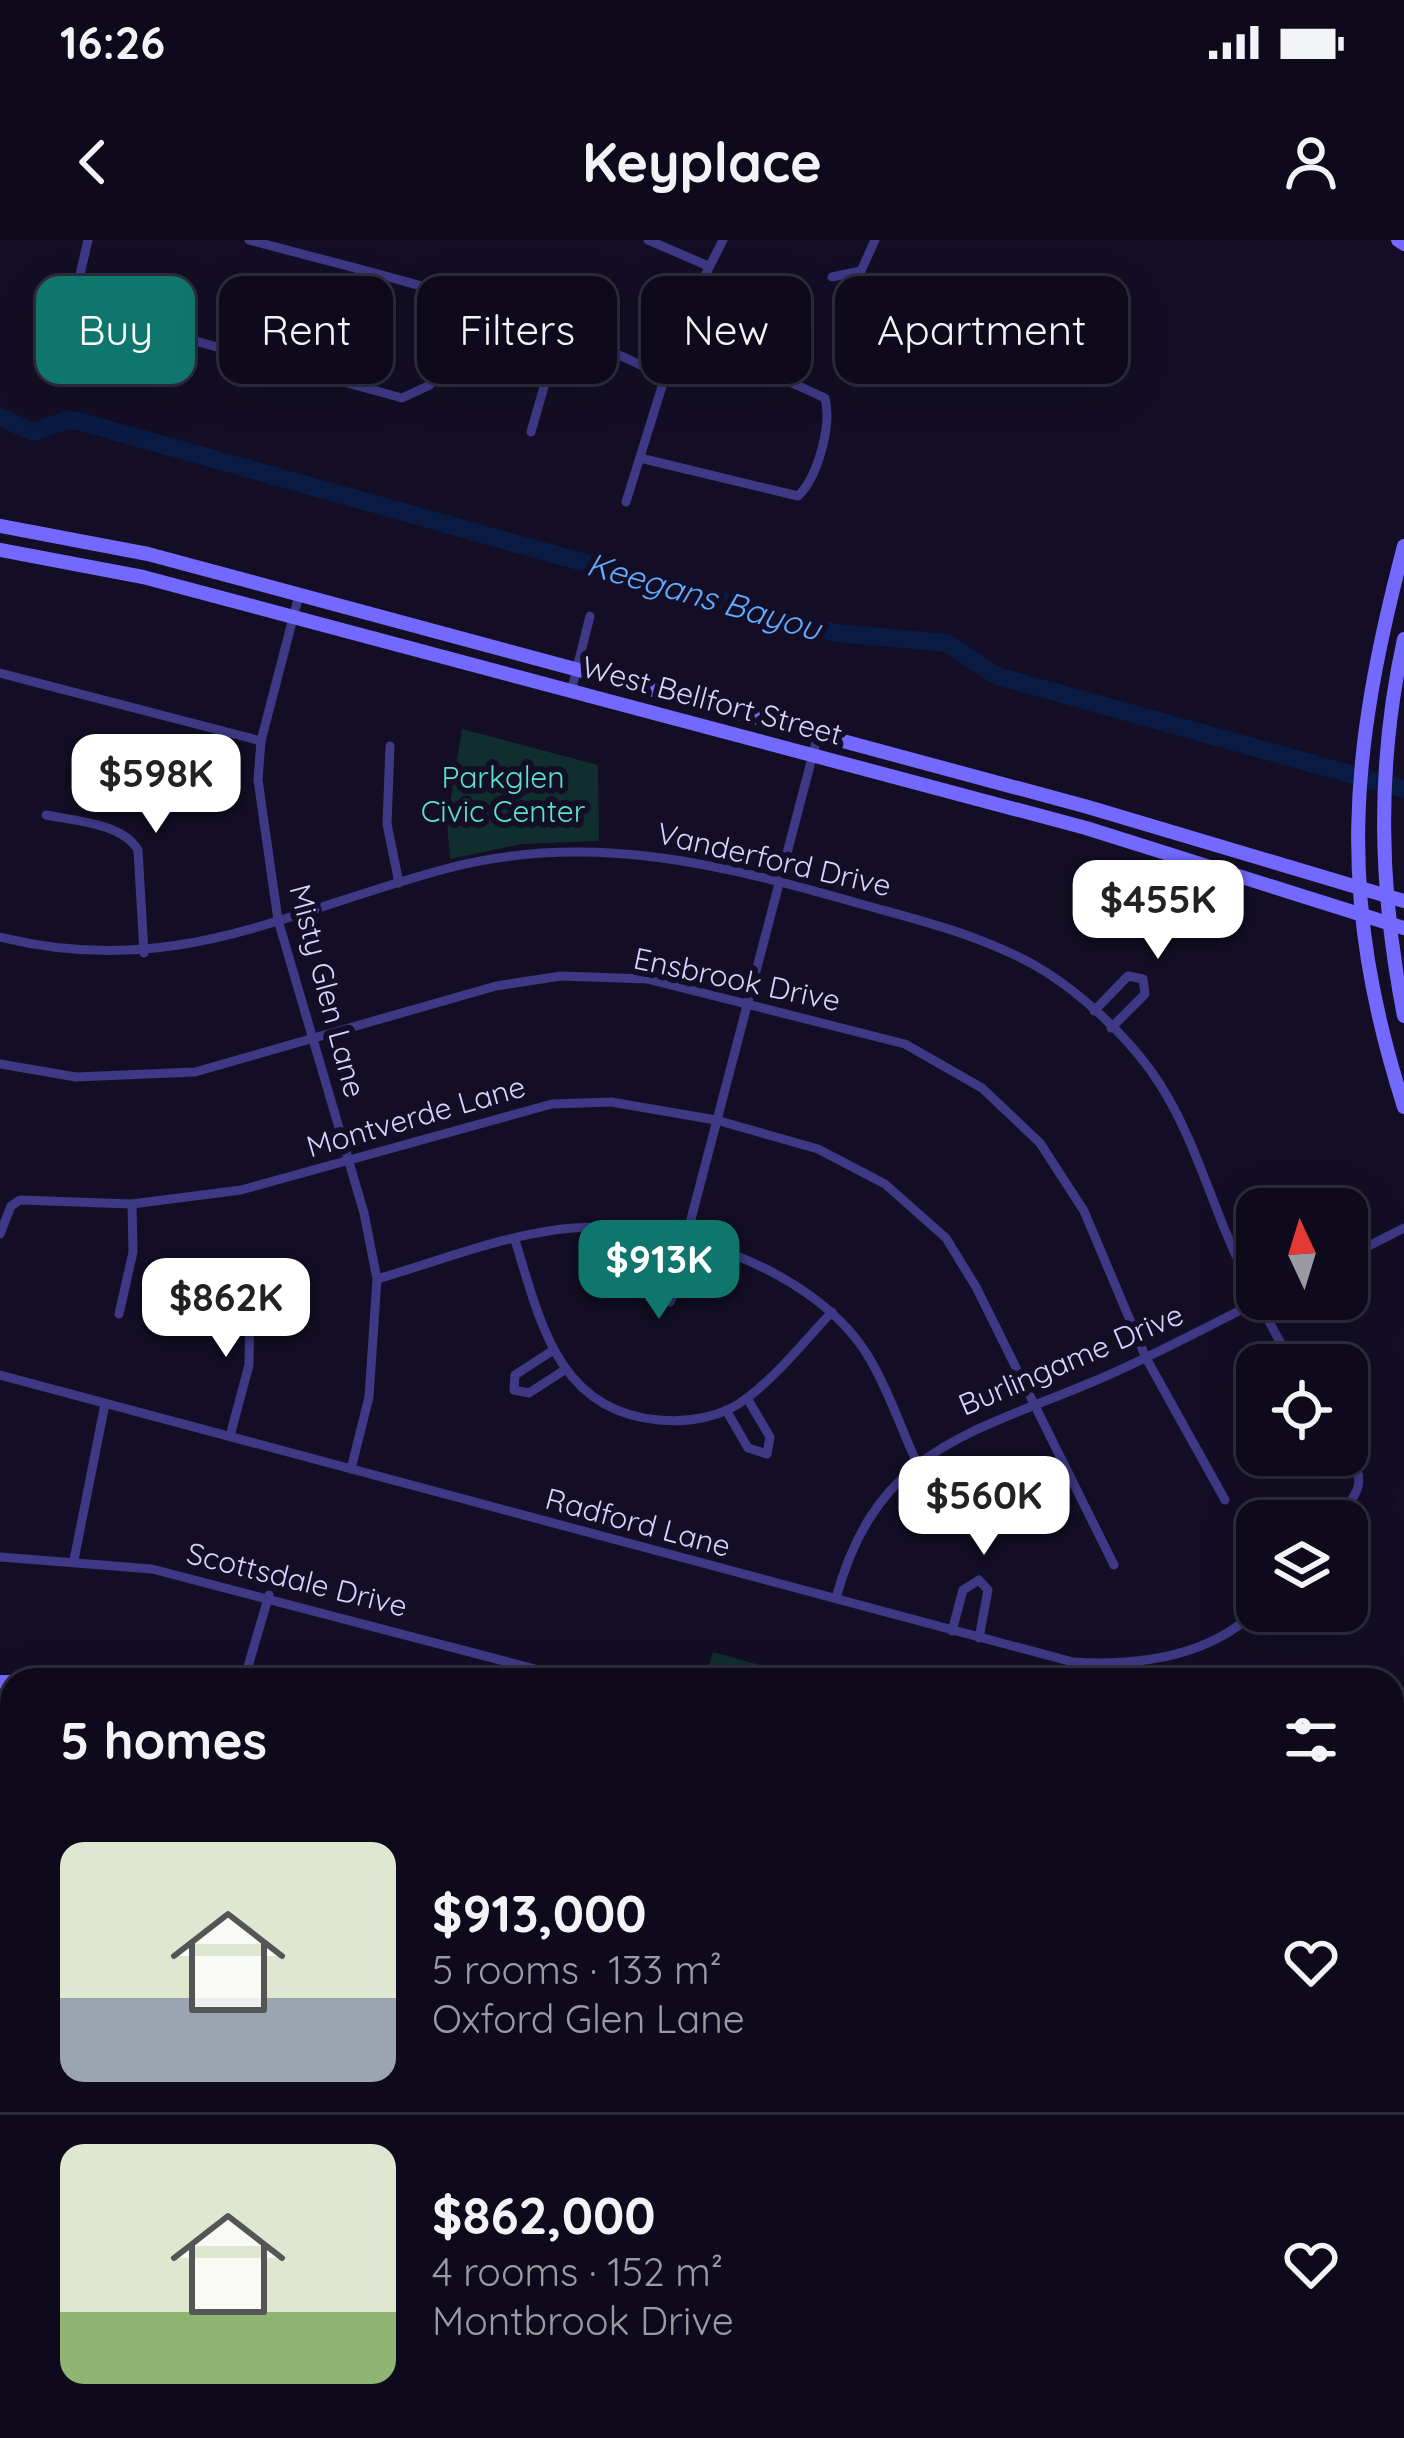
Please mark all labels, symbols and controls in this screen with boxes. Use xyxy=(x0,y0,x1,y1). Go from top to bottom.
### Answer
text: 16:26 xyxy=(60,14,165,70)
text: Keyplace xyxy=(582,128,822,196)
icon: back xyxy=(60,129,126,195)
icon: person xyxy=(1278,129,1344,195)
chip: Buy xyxy=(36,276,195,384)
chip: Rent xyxy=(219,276,393,384)
chip: Filters xyxy=(417,276,617,384)
chip: New xyxy=(641,276,811,384)
chip: Apartment xyxy=(835,276,1128,384)
water label: Keegans Bayou xyxy=(582,543,828,649)
street label: West Bellfort Street xyxy=(578,647,847,753)
pin: $598K xyxy=(72,734,240,836)
text: $598K xyxy=(99,748,213,797)
park label: Parkglen Civic Center xyxy=(421,758,586,830)
street label: Vanderford Drive xyxy=(653,814,895,904)
pin: $455K xyxy=(1074,860,1242,962)
text: $455K xyxy=(1100,874,1216,923)
street label: Misty Glen Lane xyxy=(281,880,375,1101)
street label: Ensbrook Drive xyxy=(630,939,844,1019)
street label: Montverde Lane xyxy=(302,1067,529,1165)
north arrow xyxy=(1236,1188,1368,1320)
map controls xyxy=(1236,1188,1368,1632)
pin: $913K xyxy=(575,1220,743,1322)
text: $913K xyxy=(605,1234,713,1283)
pin: $862K xyxy=(142,1258,310,1360)
text: $862K xyxy=(169,1272,283,1321)
street label: Burlingame Drive xyxy=(953,1295,1189,1424)
button: locate xyxy=(1236,1344,1368,1476)
pin: $560K xyxy=(900,1456,1068,1558)
text: $560K xyxy=(926,1470,1042,1519)
street label: Radford Lane xyxy=(542,1479,735,1565)
button: layers xyxy=(1236,1500,1368,1632)
street label: Scottsdale Drive xyxy=(183,1533,411,1625)
icon: filters xyxy=(1278,1707,1344,1773)
text: 5 homes xyxy=(60,1708,267,1772)
text: $913,000 xyxy=(432,1881,647,1945)
icon: home xyxy=(156,1890,300,2034)
icon: heart xyxy=(1278,1929,1344,1995)
text: 5 rooms · 133 m² xyxy=(432,1945,722,1994)
text: Oxford Glen Lane xyxy=(432,1994,745,2043)
text: $862,000 xyxy=(432,2183,656,2247)
icon: home xyxy=(156,2192,300,2336)
icon: heart xyxy=(1278,2231,1344,2297)
text: 4 rooms · 152 m² xyxy=(432,2247,723,2296)
text: Montbrook Drive xyxy=(432,2296,734,2345)

